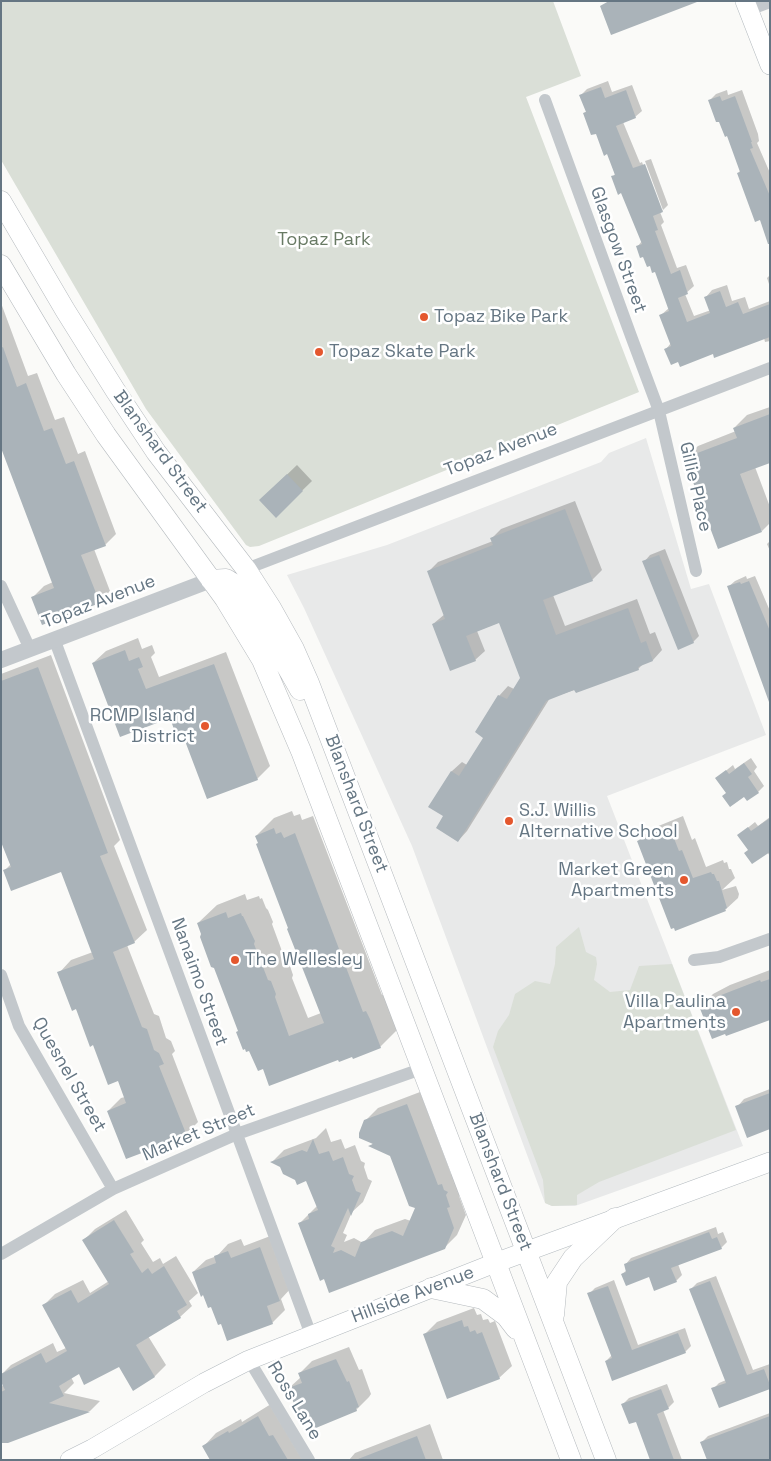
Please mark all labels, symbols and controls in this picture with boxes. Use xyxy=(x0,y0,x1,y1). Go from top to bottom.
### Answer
street label: Glasgow Street xyxy=(585,184,651,316)
park label: Topaz Park xyxy=(277,229,371,251)
place label: Topaz Bike Park xyxy=(434,306,568,328)
marker: Topaz Bike Park xyxy=(418,311,430,323)
place label: Topaz Skate Park xyxy=(329,341,476,363)
marker: Topaz Skate Park xyxy=(313,346,325,358)
street label: Blanshard Street xyxy=(108,386,212,518)
street label: Topaz Avenue xyxy=(441,419,561,481)
street label: Gillie Place xyxy=(674,440,716,534)
street label: Topaz Avenue xyxy=(39,571,159,633)
place label: RCMP Island District xyxy=(90,705,195,748)
marker: RCMP Island District xyxy=(199,720,211,732)
street label: Blanshard Street xyxy=(320,732,392,876)
place label: S.J. Willis Alternative School xyxy=(519,800,678,842)
marker: S.J. Willis Alternative School xyxy=(503,815,515,827)
place label: Market Green Apartments xyxy=(558,859,674,902)
marker: Market Green Apartments xyxy=(678,874,690,886)
street label: Nanaimo Street xyxy=(166,915,232,1049)
place label: The Wellesley xyxy=(245,949,363,971)
marker: The Wellesley xyxy=(229,954,241,966)
place label: Villa Paulina Apartments xyxy=(623,991,726,1034)
marker: Villa Paulina Apartments xyxy=(730,1006,742,1018)
street label: Quesnel Street xyxy=(27,1014,111,1136)
street label: Market Street xyxy=(139,1100,259,1166)
street label: Blanshard Street xyxy=(464,1110,536,1254)
street label: Hillside Avenue xyxy=(349,1262,477,1328)
street label: Ross Lane xyxy=(262,1358,326,1444)

